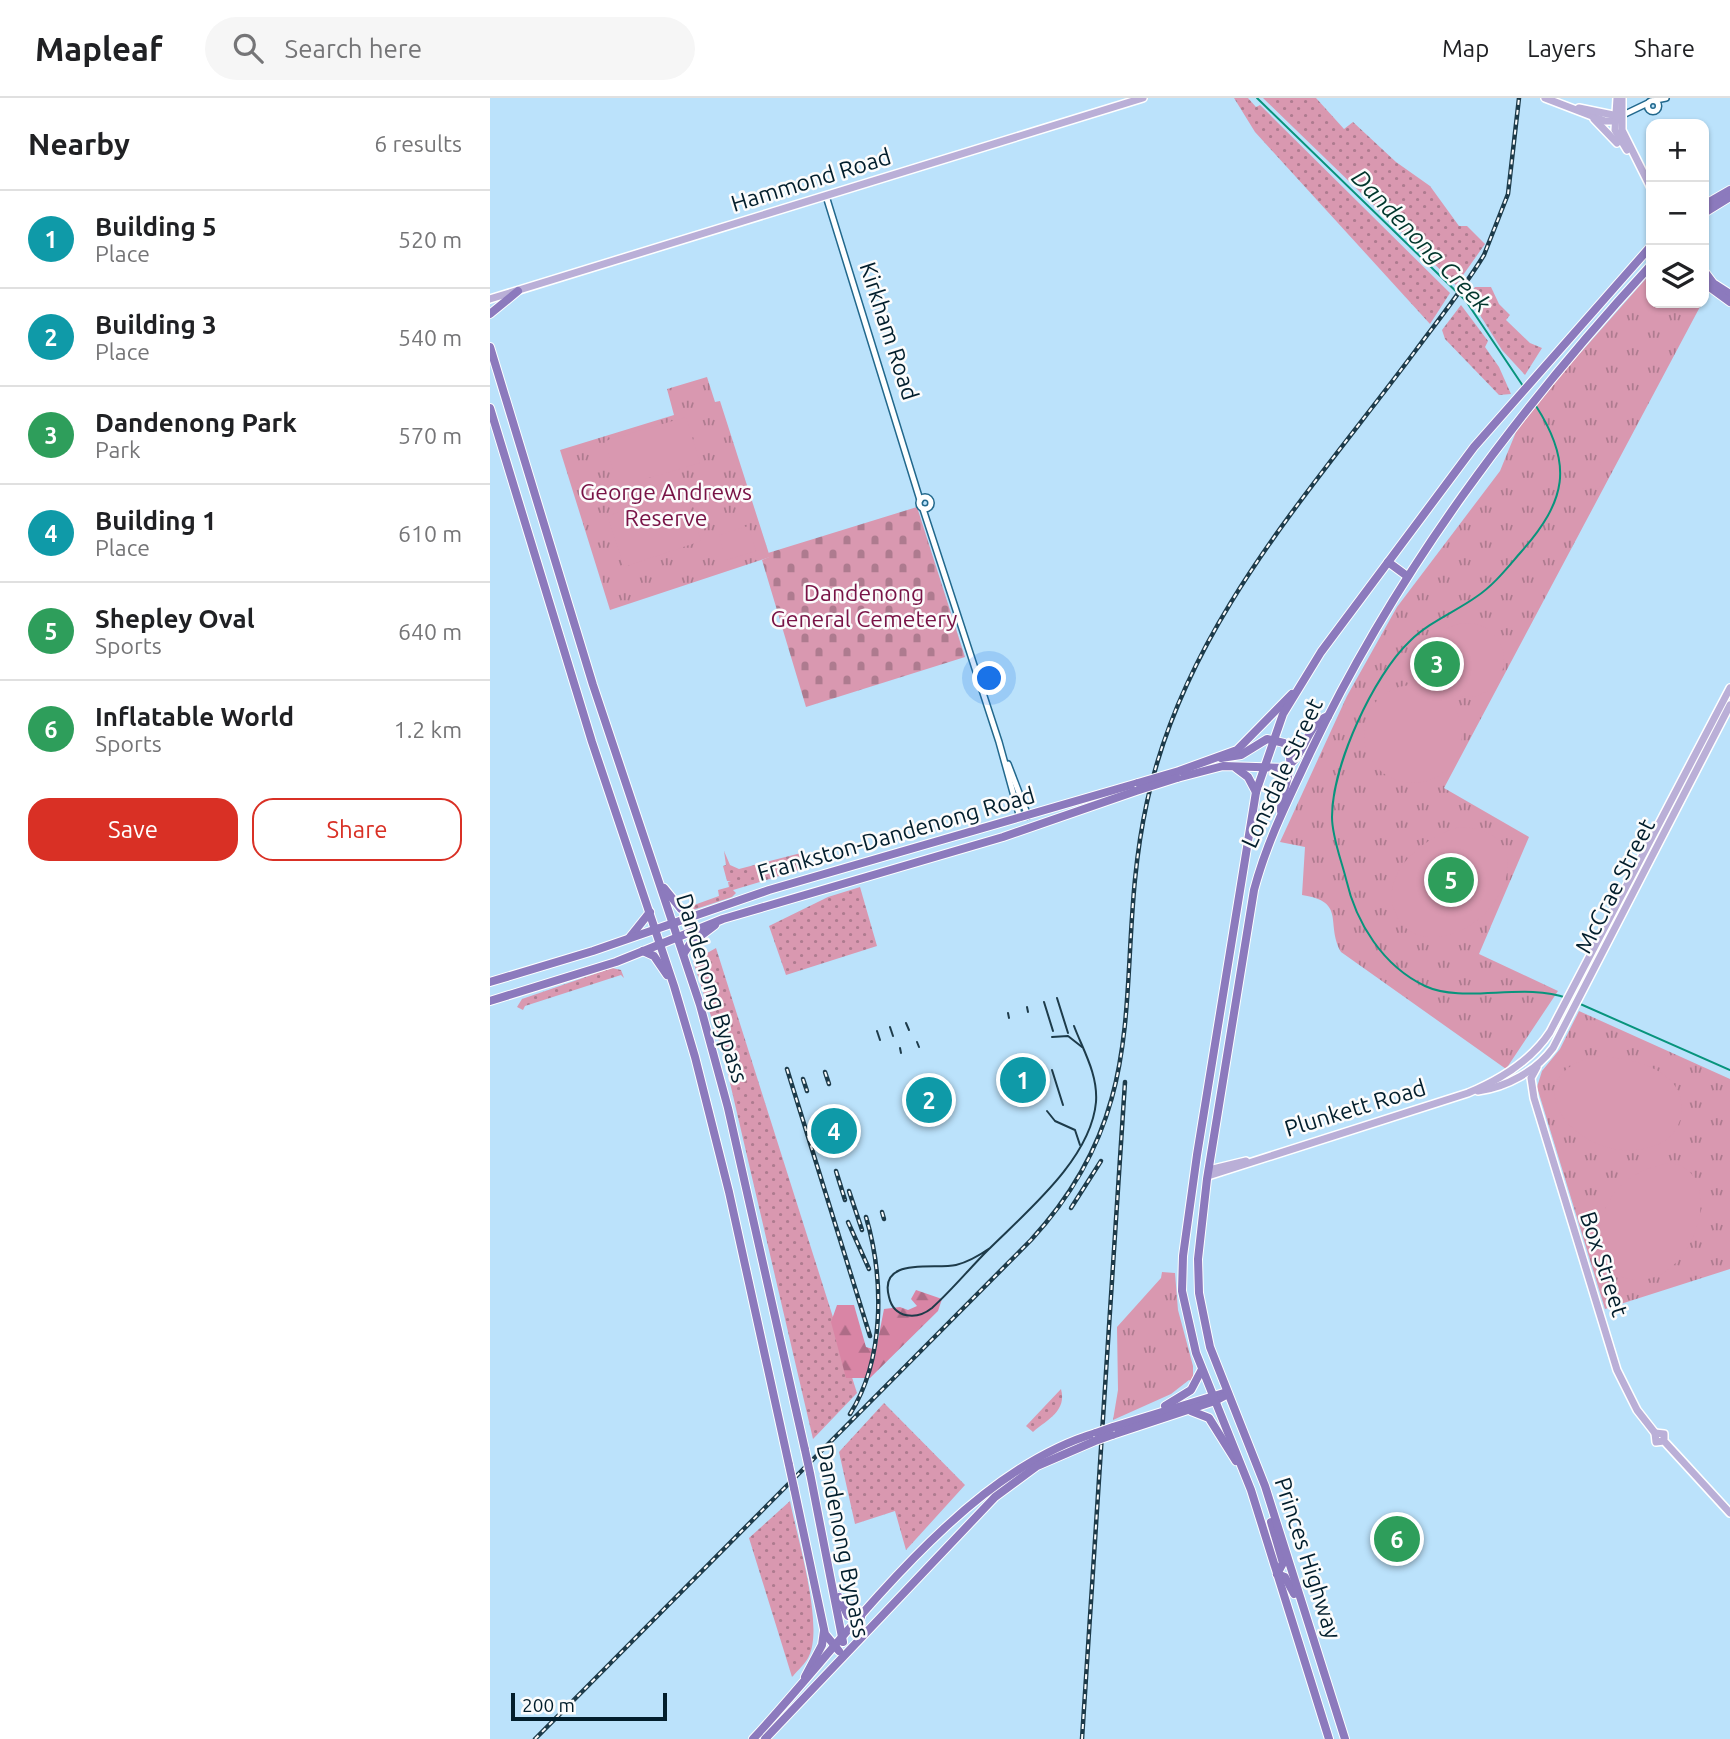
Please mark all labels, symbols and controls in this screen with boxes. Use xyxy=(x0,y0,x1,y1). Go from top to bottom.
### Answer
search box xyxy=(205,17,695,80)
icon: search xyxy=(229,29,267,67)
text: Mapleaf xyxy=(35,30,163,67)
text: Search here xyxy=(285,34,422,63)
text: Map xyxy=(1442,35,1489,62)
text: Layers xyxy=(1527,35,1596,62)
text: Share xyxy=(1634,35,1695,62)
map controls xyxy=(1646,119,1709,308)
button: + xyxy=(1646,119,1709,182)
text: Nearby xyxy=(28,127,130,161)
text: 6 results xyxy=(374,131,462,156)
street label: Hammond Road xyxy=(728,143,894,216)
water label: Dandenong Creek xyxy=(1346,164,1497,318)
button: − xyxy=(1646,182,1709,245)
text: Building 5 xyxy=(95,212,217,241)
text: 1 xyxy=(45,227,57,252)
text: 520 m xyxy=(398,227,462,252)
text: Place xyxy=(95,241,150,266)
button: layers xyxy=(1646,245,1709,308)
street label: Kirkham Road xyxy=(855,259,924,403)
text: Building 3 xyxy=(95,310,217,339)
text: 2 xyxy=(45,325,57,350)
text: 540 m xyxy=(398,325,462,350)
text: Place xyxy=(95,339,150,364)
text: Dandenong Park xyxy=(95,408,297,437)
text: 3 xyxy=(45,423,57,448)
text: 570 m xyxy=(398,423,462,448)
text: Park xyxy=(95,437,141,462)
park label: George Andrews Reserve xyxy=(580,479,752,530)
text: Building 1 xyxy=(95,506,217,535)
text: 4 xyxy=(45,521,57,546)
text: 610 m xyxy=(398,521,462,546)
text: Place xyxy=(95,535,150,560)
park label: Dandenong General Cemetery xyxy=(771,580,957,631)
text: Shepley Oval xyxy=(95,604,255,633)
text: 5 xyxy=(45,619,57,644)
text: 640 m xyxy=(398,619,462,644)
text: Sports xyxy=(95,633,162,658)
pin: 3 xyxy=(1414,638,1460,690)
your location xyxy=(972,661,1006,695)
street label: Lonsdale Street xyxy=(1236,694,1327,851)
text: Inflatable World xyxy=(95,702,294,731)
text: 6 xyxy=(45,717,57,742)
text: 1.2 km xyxy=(394,717,462,742)
text: Sports xyxy=(95,731,162,756)
street label: Frankston-Dandenong Road xyxy=(754,782,1038,885)
button: Save xyxy=(28,798,238,861)
button: Share xyxy=(252,798,462,861)
street label: McCrae Street xyxy=(1570,814,1659,957)
pin: 5 xyxy=(1428,854,1474,906)
street label: Dandenong Bypass xyxy=(672,890,753,1085)
pin: 1 xyxy=(1000,1054,1046,1106)
pin: 2 xyxy=(906,1074,952,1126)
street label: Plunkett Road xyxy=(1281,1074,1428,1141)
pin: 4 xyxy=(811,1105,857,1157)
street label: Box Street xyxy=(1576,1208,1633,1320)
street label: Dandenong Bypass xyxy=(812,1442,875,1640)
street label: Princes Highway xyxy=(1271,1474,1346,1642)
pin: 6 xyxy=(1374,1513,1420,1565)
scale bar xyxy=(511,1690,667,1722)
text: 200 m xyxy=(522,1694,575,1716)

